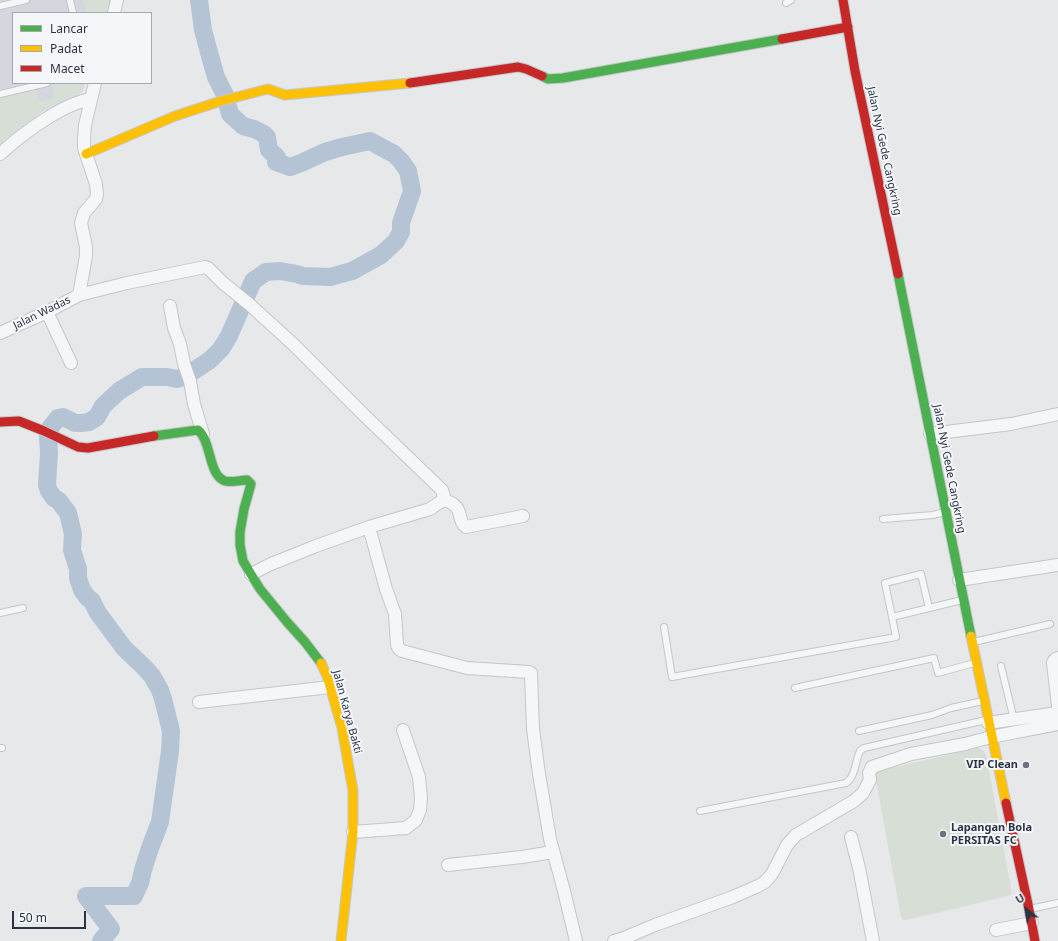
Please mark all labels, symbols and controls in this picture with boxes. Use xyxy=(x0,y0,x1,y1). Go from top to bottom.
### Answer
legend xyxy=(12,12,152,84)
text: Lancar xyxy=(50,20,88,37)
text: Padat xyxy=(50,40,82,57)
text: Macet xyxy=(50,60,84,77)
street label: Jalan Nyi Gede Cangkring xyxy=(864,86,904,216)
street label: Jalan Wadas xyxy=(11,293,73,333)
street label: Jalan Nyi Gede Cangkring xyxy=(930,403,968,535)
street label: Jalan Karya Bakti xyxy=(329,669,365,755)
place label: VIP Clean xyxy=(966,758,1018,772)
marker: VIP Clean xyxy=(1021,760,1031,770)
place label: Lapangan Bola PERSITAS FC xyxy=(951,821,1032,847)
marker: Lapangan Bola PERSITAS FC xyxy=(938,829,948,839)
north arrow xyxy=(1006,889,1046,929)
text: U xyxy=(1012,890,1027,907)
scale bar xyxy=(14,903,88,929)
text: 50 m xyxy=(19,909,47,926)

